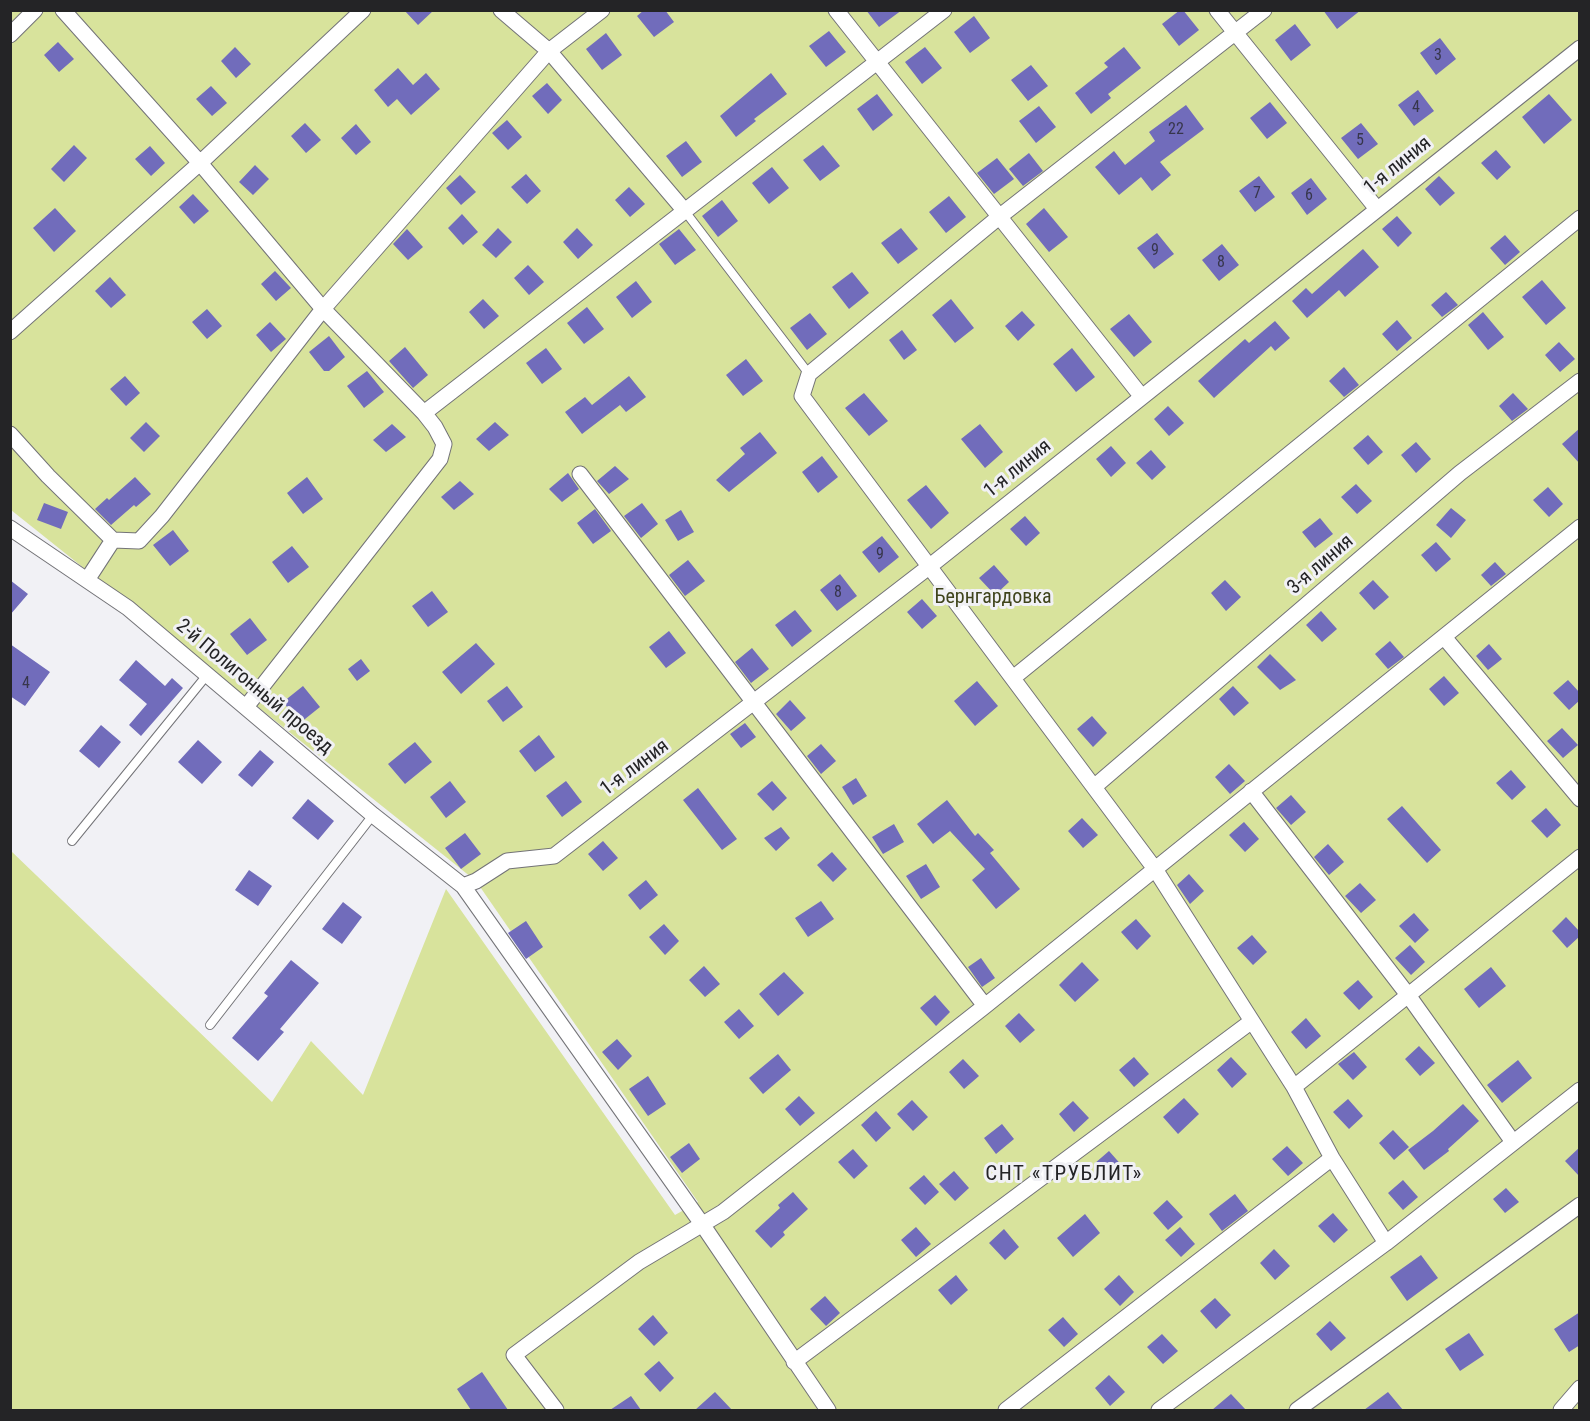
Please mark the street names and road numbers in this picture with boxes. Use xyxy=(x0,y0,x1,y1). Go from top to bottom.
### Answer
street label: 1-я линия xyxy=(1360,132,1436,200)
street label: 1-я линия xyxy=(980,435,1056,503)
street label: 3-я линия xyxy=(1283,530,1359,600)
street label: 2-й Полигонный проезд xyxy=(171,614,337,760)
street label: 1-я линия xyxy=(596,735,674,801)

